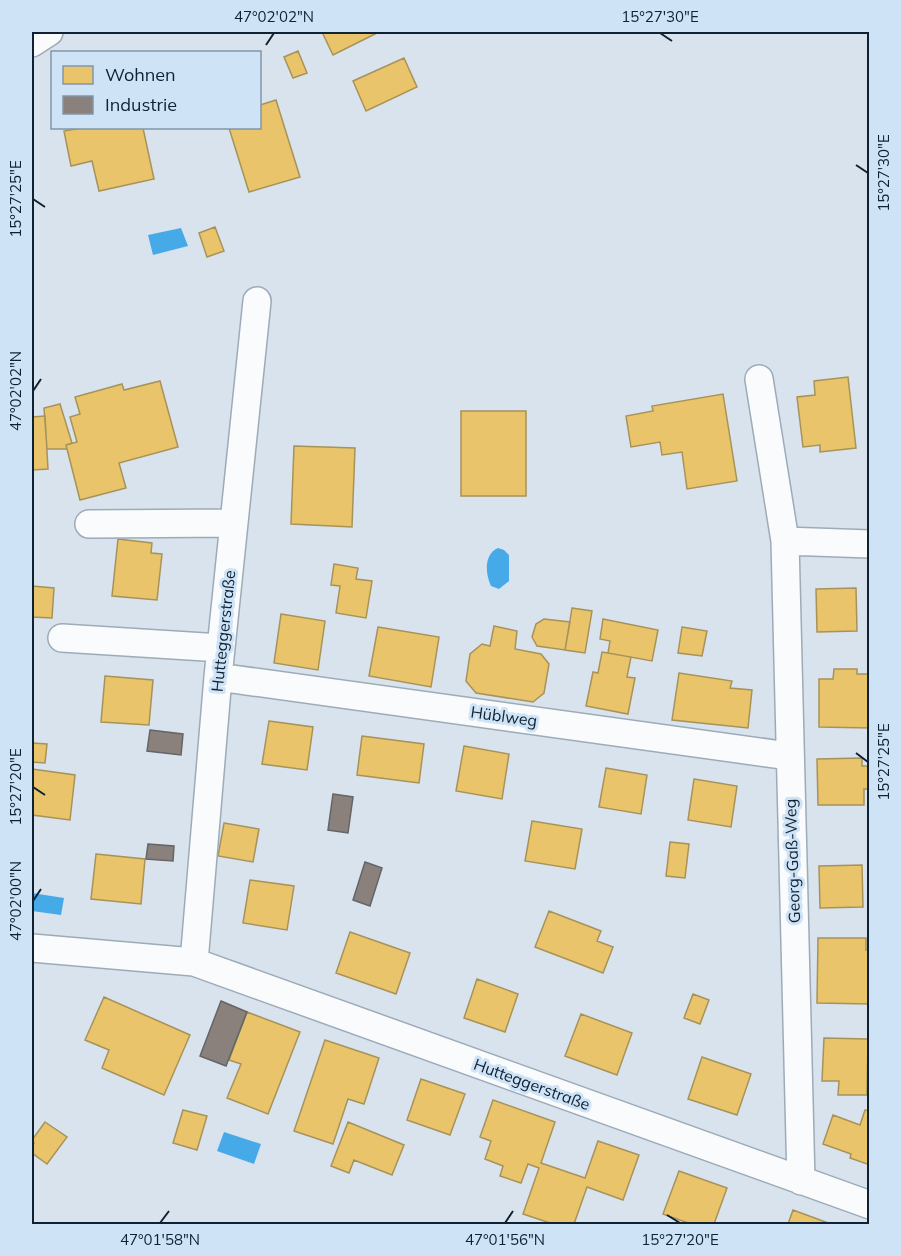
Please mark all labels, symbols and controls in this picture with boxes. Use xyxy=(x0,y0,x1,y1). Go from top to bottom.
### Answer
text: 47°02'02"N xyxy=(234,7,314,26)
text: 15°27'30"E xyxy=(621,7,699,26)
legend xyxy=(51,51,261,129)
text: Wohnen xyxy=(105,63,176,86)
text: Industrie xyxy=(105,93,177,116)
text: 15°27'30"E xyxy=(874,134,893,212)
text: 15°27'25"E xyxy=(6,160,25,238)
text: 47°02'02"N xyxy=(6,351,25,431)
street label: Hutteggerstraße xyxy=(207,569,239,693)
street label: Hüblweg xyxy=(469,701,539,731)
text: 15°27'25"E xyxy=(874,723,893,801)
text: 15°27'20"E xyxy=(6,748,25,826)
street label: Georg-Gaß-Weg xyxy=(780,798,804,924)
text: 47°02'00"N xyxy=(6,861,25,941)
street label: Hutteggerstraße xyxy=(471,1054,593,1114)
text: 47°01'58"N xyxy=(120,1230,200,1249)
text: 47°01'56"N xyxy=(465,1230,545,1249)
text: 15°27'20"E xyxy=(641,1230,719,1249)

